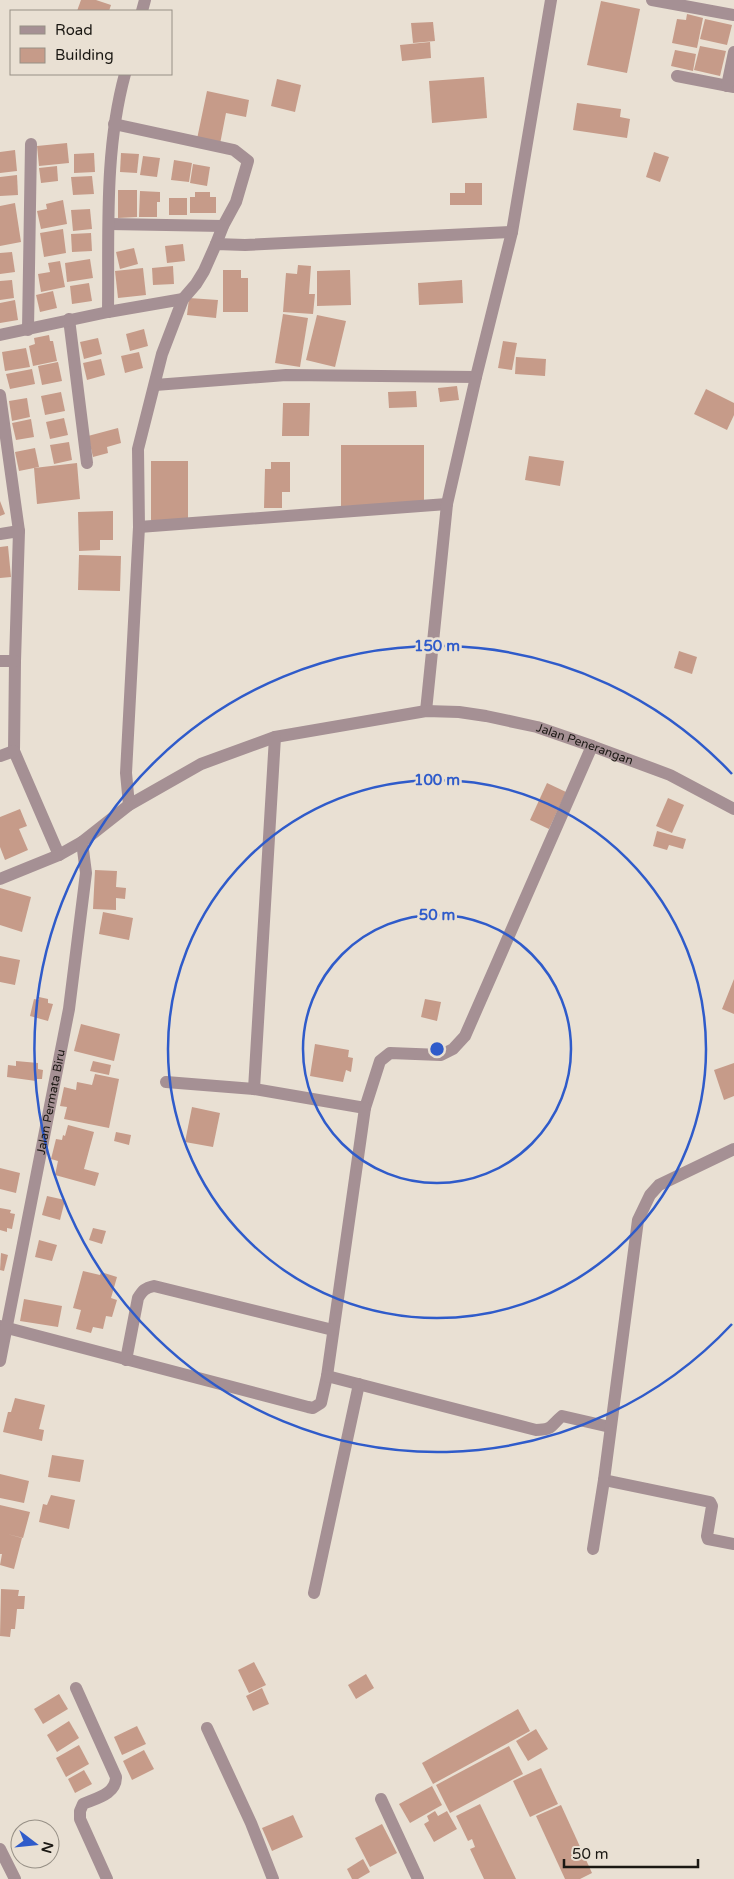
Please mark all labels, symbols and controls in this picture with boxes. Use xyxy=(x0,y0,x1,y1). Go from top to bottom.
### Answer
legend xyxy=(10,10,172,75)
text: Road xyxy=(55,21,93,39)
text: Building xyxy=(55,46,114,64)
text: 150 m xyxy=(414,637,460,655)
street label: Jalan Penerangan xyxy=(535,720,635,768)
text: 100 m xyxy=(414,771,460,789)
text: 50 m xyxy=(419,906,455,924)
centre of rings xyxy=(428,1040,446,1058)
street label: Jalan Permata Biru xyxy=(34,1048,68,1156)
north arrow xyxy=(10,1819,60,1869)
scale bar xyxy=(564,1836,698,1868)
text: N xyxy=(37,1840,57,1855)
text: 50 m xyxy=(572,1845,609,1863)

